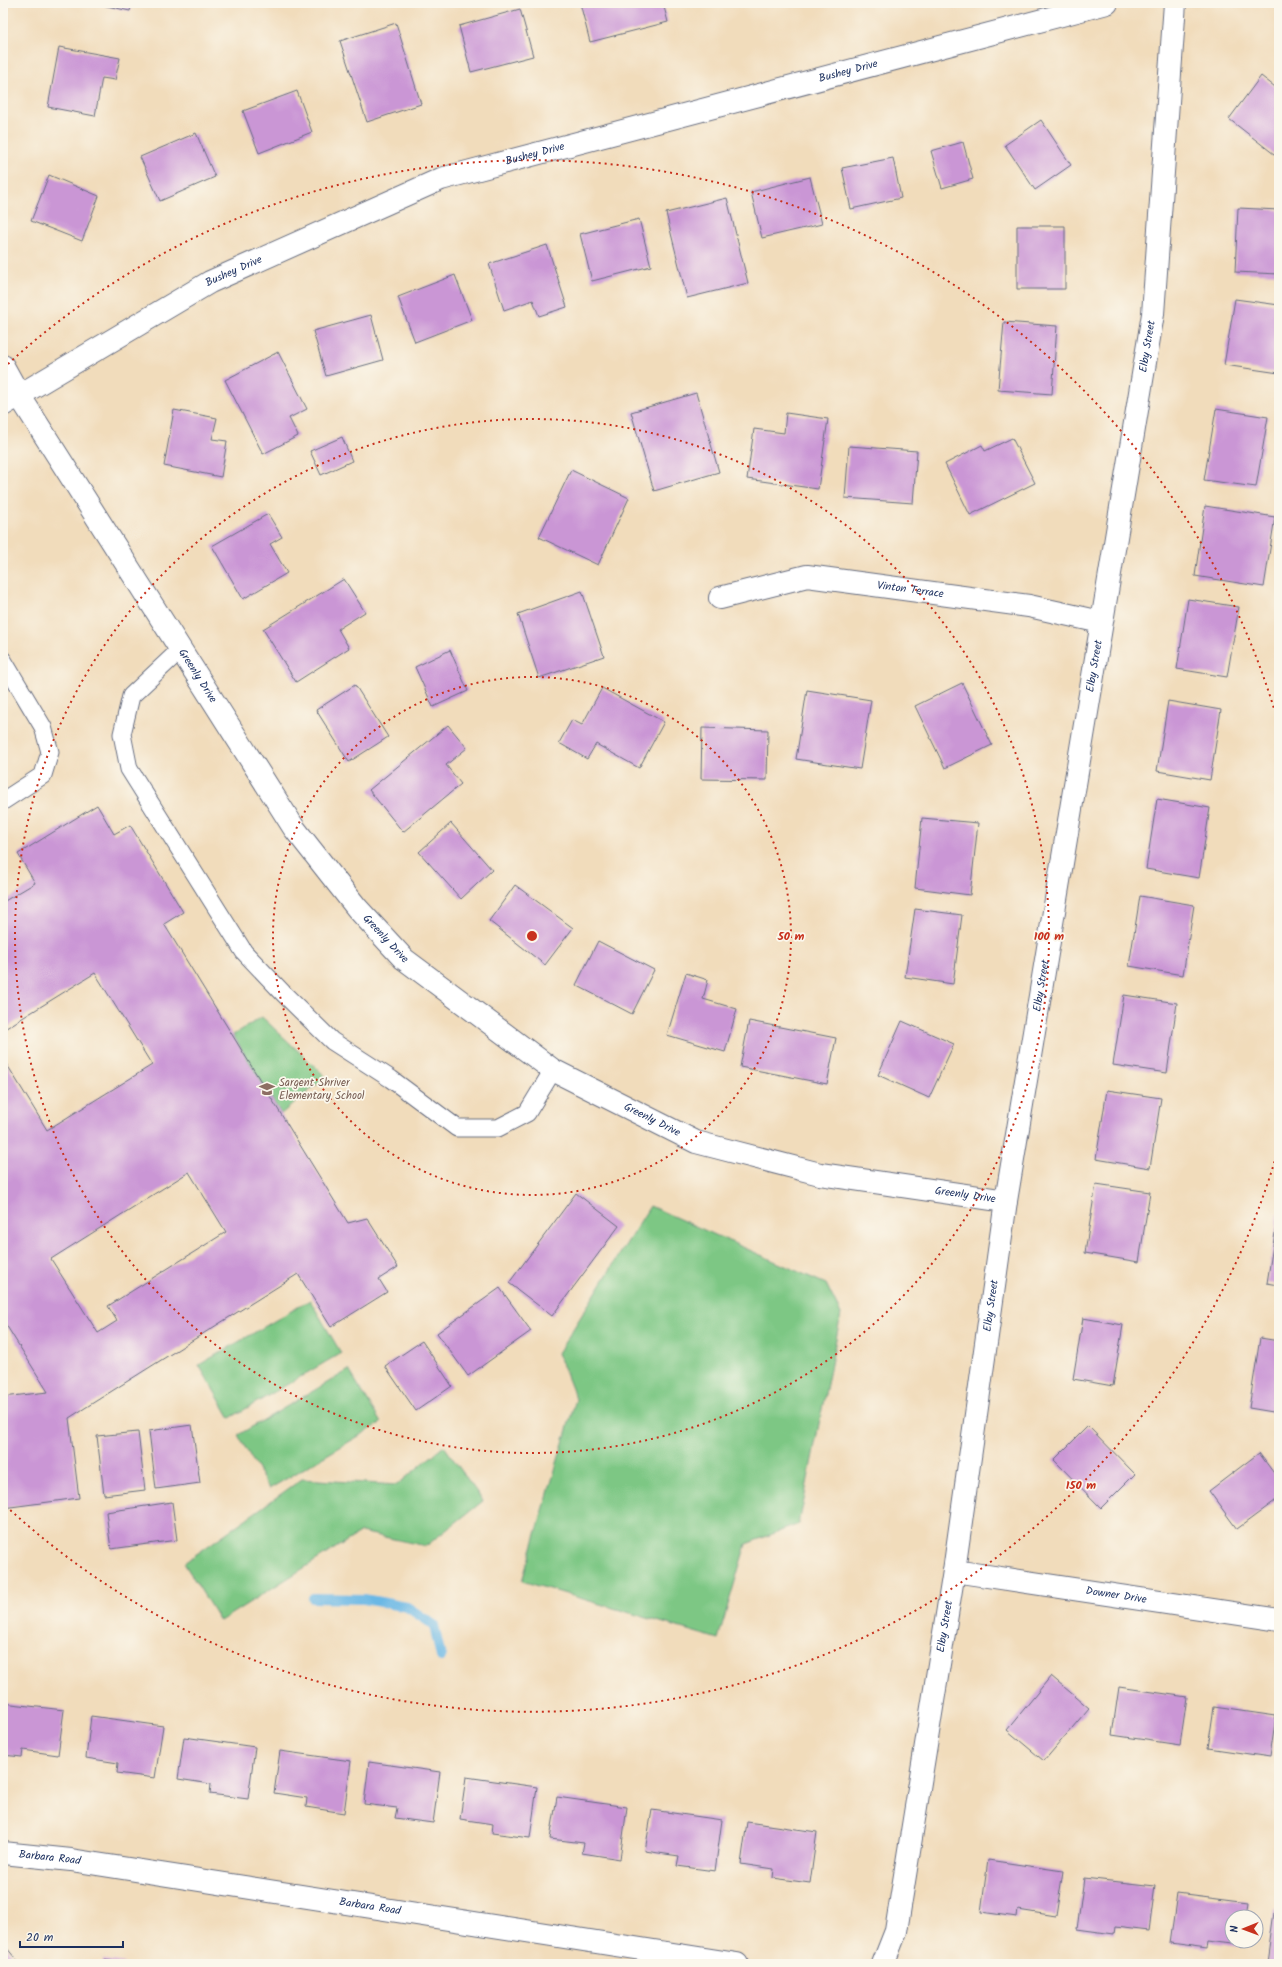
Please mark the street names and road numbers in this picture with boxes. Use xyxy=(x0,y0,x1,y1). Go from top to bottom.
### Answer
street label: Bushey Drive xyxy=(817,55,880,88)
street label: Bushey Drive xyxy=(504,138,567,171)
street label: Bushey Drive xyxy=(202,251,265,292)
street label: Elby Street xyxy=(1134,318,1161,374)
street label: Vinton Terrace xyxy=(876,577,945,603)
street label: Elby Street xyxy=(1081,638,1108,693)
street label: Greenly Drive xyxy=(173,645,222,707)
street label: Greenly Drive xyxy=(358,910,412,968)
street label: Elby Street xyxy=(1029,958,1055,1013)
street label: Greenly Drive xyxy=(621,1098,684,1142)
street label: Greenly Drive xyxy=(934,1182,997,1208)
street label: Elby Street xyxy=(979,1278,1004,1333)
street label: Downer Drive xyxy=(1084,1582,1148,1609)
street label: Elby Street xyxy=(932,1598,958,1654)
street label: Barbara Road xyxy=(18,1846,82,1870)
street label: Barbara Road xyxy=(338,1893,403,1920)

